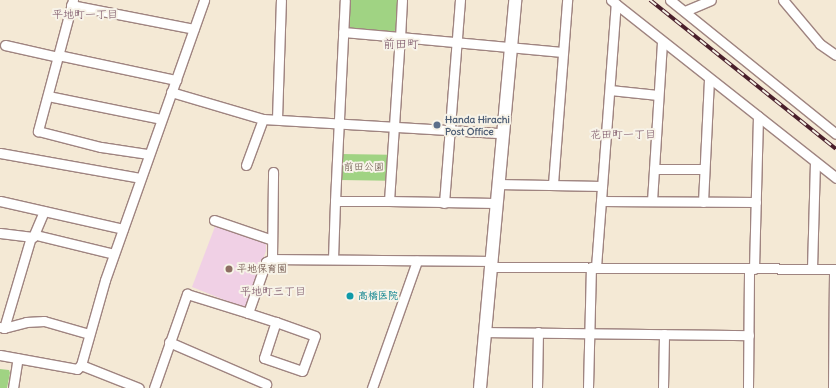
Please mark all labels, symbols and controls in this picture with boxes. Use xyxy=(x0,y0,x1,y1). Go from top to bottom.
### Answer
district label: 平地町一丁目 xyxy=(52,7,118,21)
district label: 前田町 xyxy=(383,37,419,51)
place label: Handa Hirachi Post Office xyxy=(445,113,510,136)
marker: Handa Hirachi Post Office xyxy=(432,120,442,130)
district label: 花田町一丁目 xyxy=(590,127,656,141)
park label: 前田公園 xyxy=(344,161,384,173)
place label: 平地保育園 xyxy=(237,263,287,275)
marker: 平地保育園 xyxy=(224,264,234,274)
district label: 平地町三丁目 xyxy=(240,284,306,298)
place label: 高橋医院 xyxy=(358,290,398,302)
marker: 高橋医院 xyxy=(345,291,355,301)

